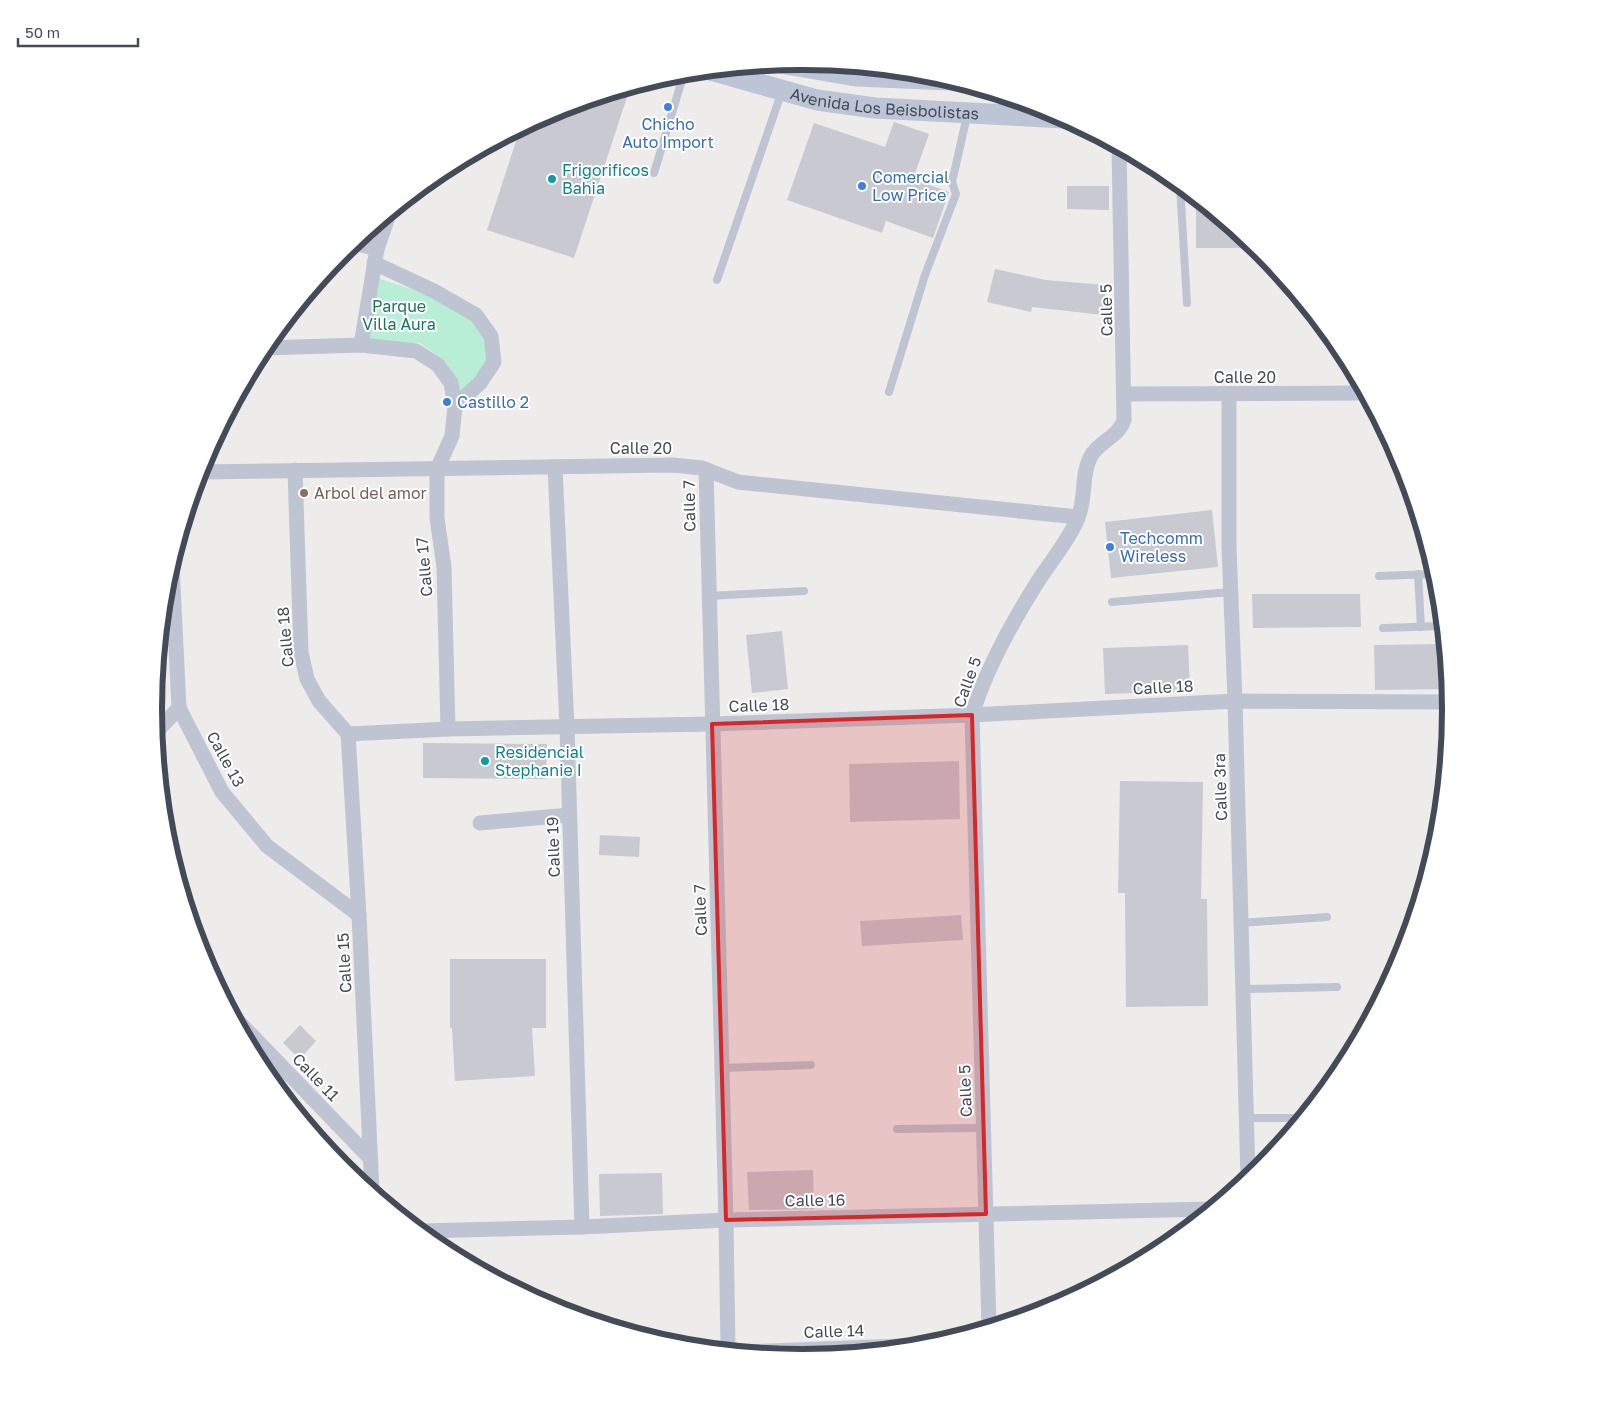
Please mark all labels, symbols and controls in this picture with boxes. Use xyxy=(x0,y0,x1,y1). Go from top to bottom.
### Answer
scale bar xyxy=(18,15,138,47)
text: 50 m xyxy=(25,23,60,41)
street label: Avenida Los Beisbolistas xyxy=(788,83,980,123)
marker: Chicho Auto Import xyxy=(662,101,674,113)
place label: Chicho Auto Import xyxy=(622,114,714,152)
place label: Frigorificos Bahia xyxy=(562,160,649,198)
place label: Comercial Low Price xyxy=(872,167,949,205)
marker: Frigorificos Bahia xyxy=(546,173,558,185)
marker: Comercial Low Price xyxy=(856,180,868,192)
street label: Calle 5 xyxy=(1096,284,1116,336)
park label: Parque Villa Aura xyxy=(362,296,436,334)
street label: Calle 20 xyxy=(1214,367,1276,387)
place label: Castillo 2 xyxy=(457,392,529,412)
marker: Castillo 2 xyxy=(441,396,453,408)
street label: Calle 20 xyxy=(610,438,672,458)
street label: Calle 7 xyxy=(679,480,699,532)
place label: Arbol del amor xyxy=(314,483,427,503)
marker: Arbol del amor xyxy=(298,487,310,499)
place label: Techcomm Wireless xyxy=(1120,528,1203,566)
street label: Calle 17 xyxy=(411,536,437,598)
marker: Techcomm Wireless xyxy=(1104,541,1116,553)
street label: Calle 18 xyxy=(272,606,298,668)
street label: Calle 5 xyxy=(949,654,985,710)
street label: Calle 18 xyxy=(1132,675,1194,699)
street label: Calle 18 xyxy=(728,694,790,716)
street label: Calle 13 xyxy=(203,728,249,790)
place label: Residencial Stephanie I xyxy=(495,742,584,780)
street label: Calle 3ra xyxy=(1209,753,1231,821)
marker: Residencial Stephanie I xyxy=(479,755,491,767)
street label: Calle 19 xyxy=(542,816,564,878)
street label: Calle 7 xyxy=(689,884,711,936)
street label: Calle 15 xyxy=(332,932,356,994)
street label: Calle 11 xyxy=(288,1049,344,1105)
street label: Calle 5 xyxy=(954,1064,976,1118)
street label: Calle 16 xyxy=(784,1189,846,1211)
street label: Calle 14 xyxy=(803,1320,865,1342)

